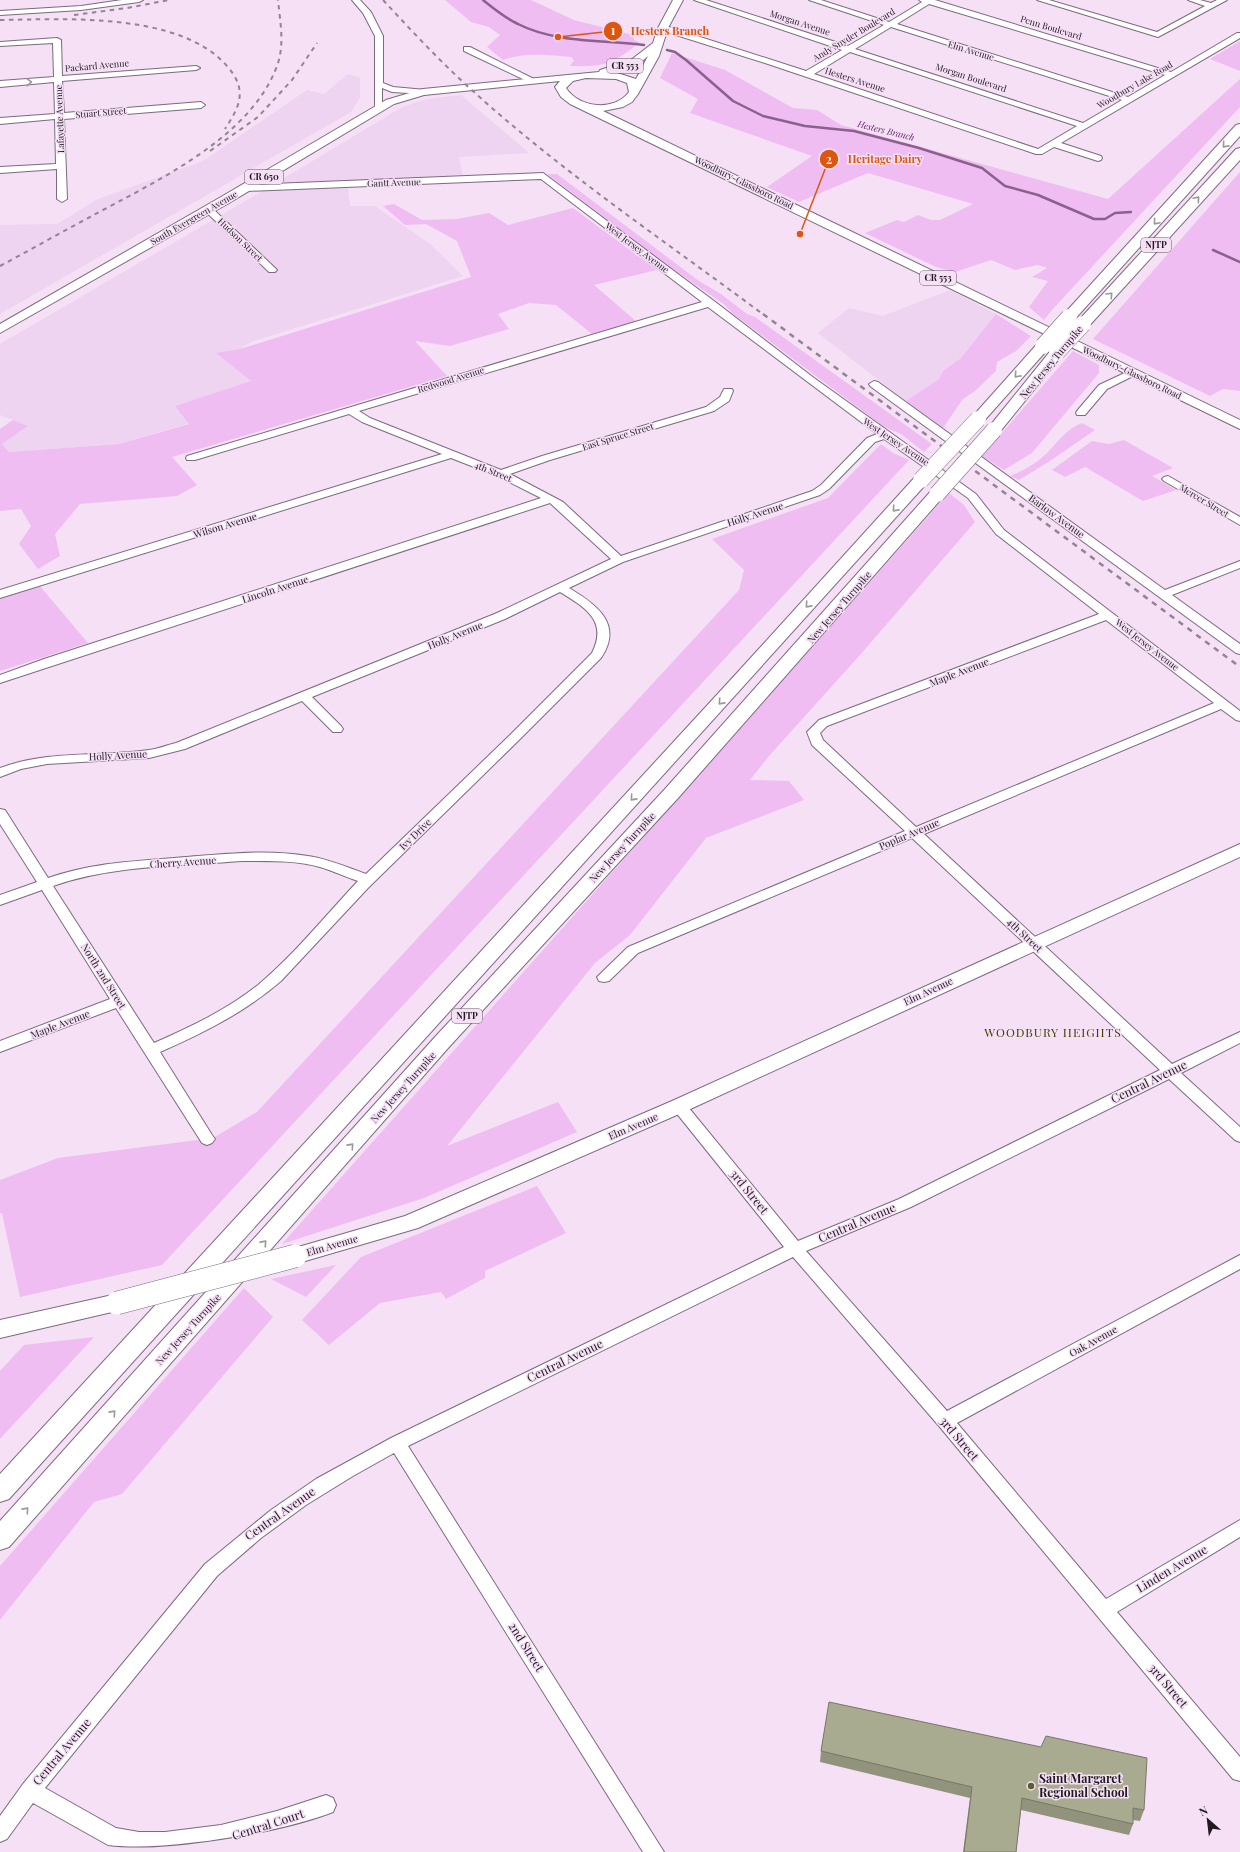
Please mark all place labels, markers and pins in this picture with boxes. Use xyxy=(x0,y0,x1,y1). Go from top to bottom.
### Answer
callout: Hesters Branch xyxy=(603,19,717,42)
callout: Heritage Dairy xyxy=(819,148,930,171)
place label: Saint Margaret Regional School xyxy=(1039,1770,1128,1800)
marker: Saint Margaret Regional School xyxy=(1026,1781,1036,1791)

